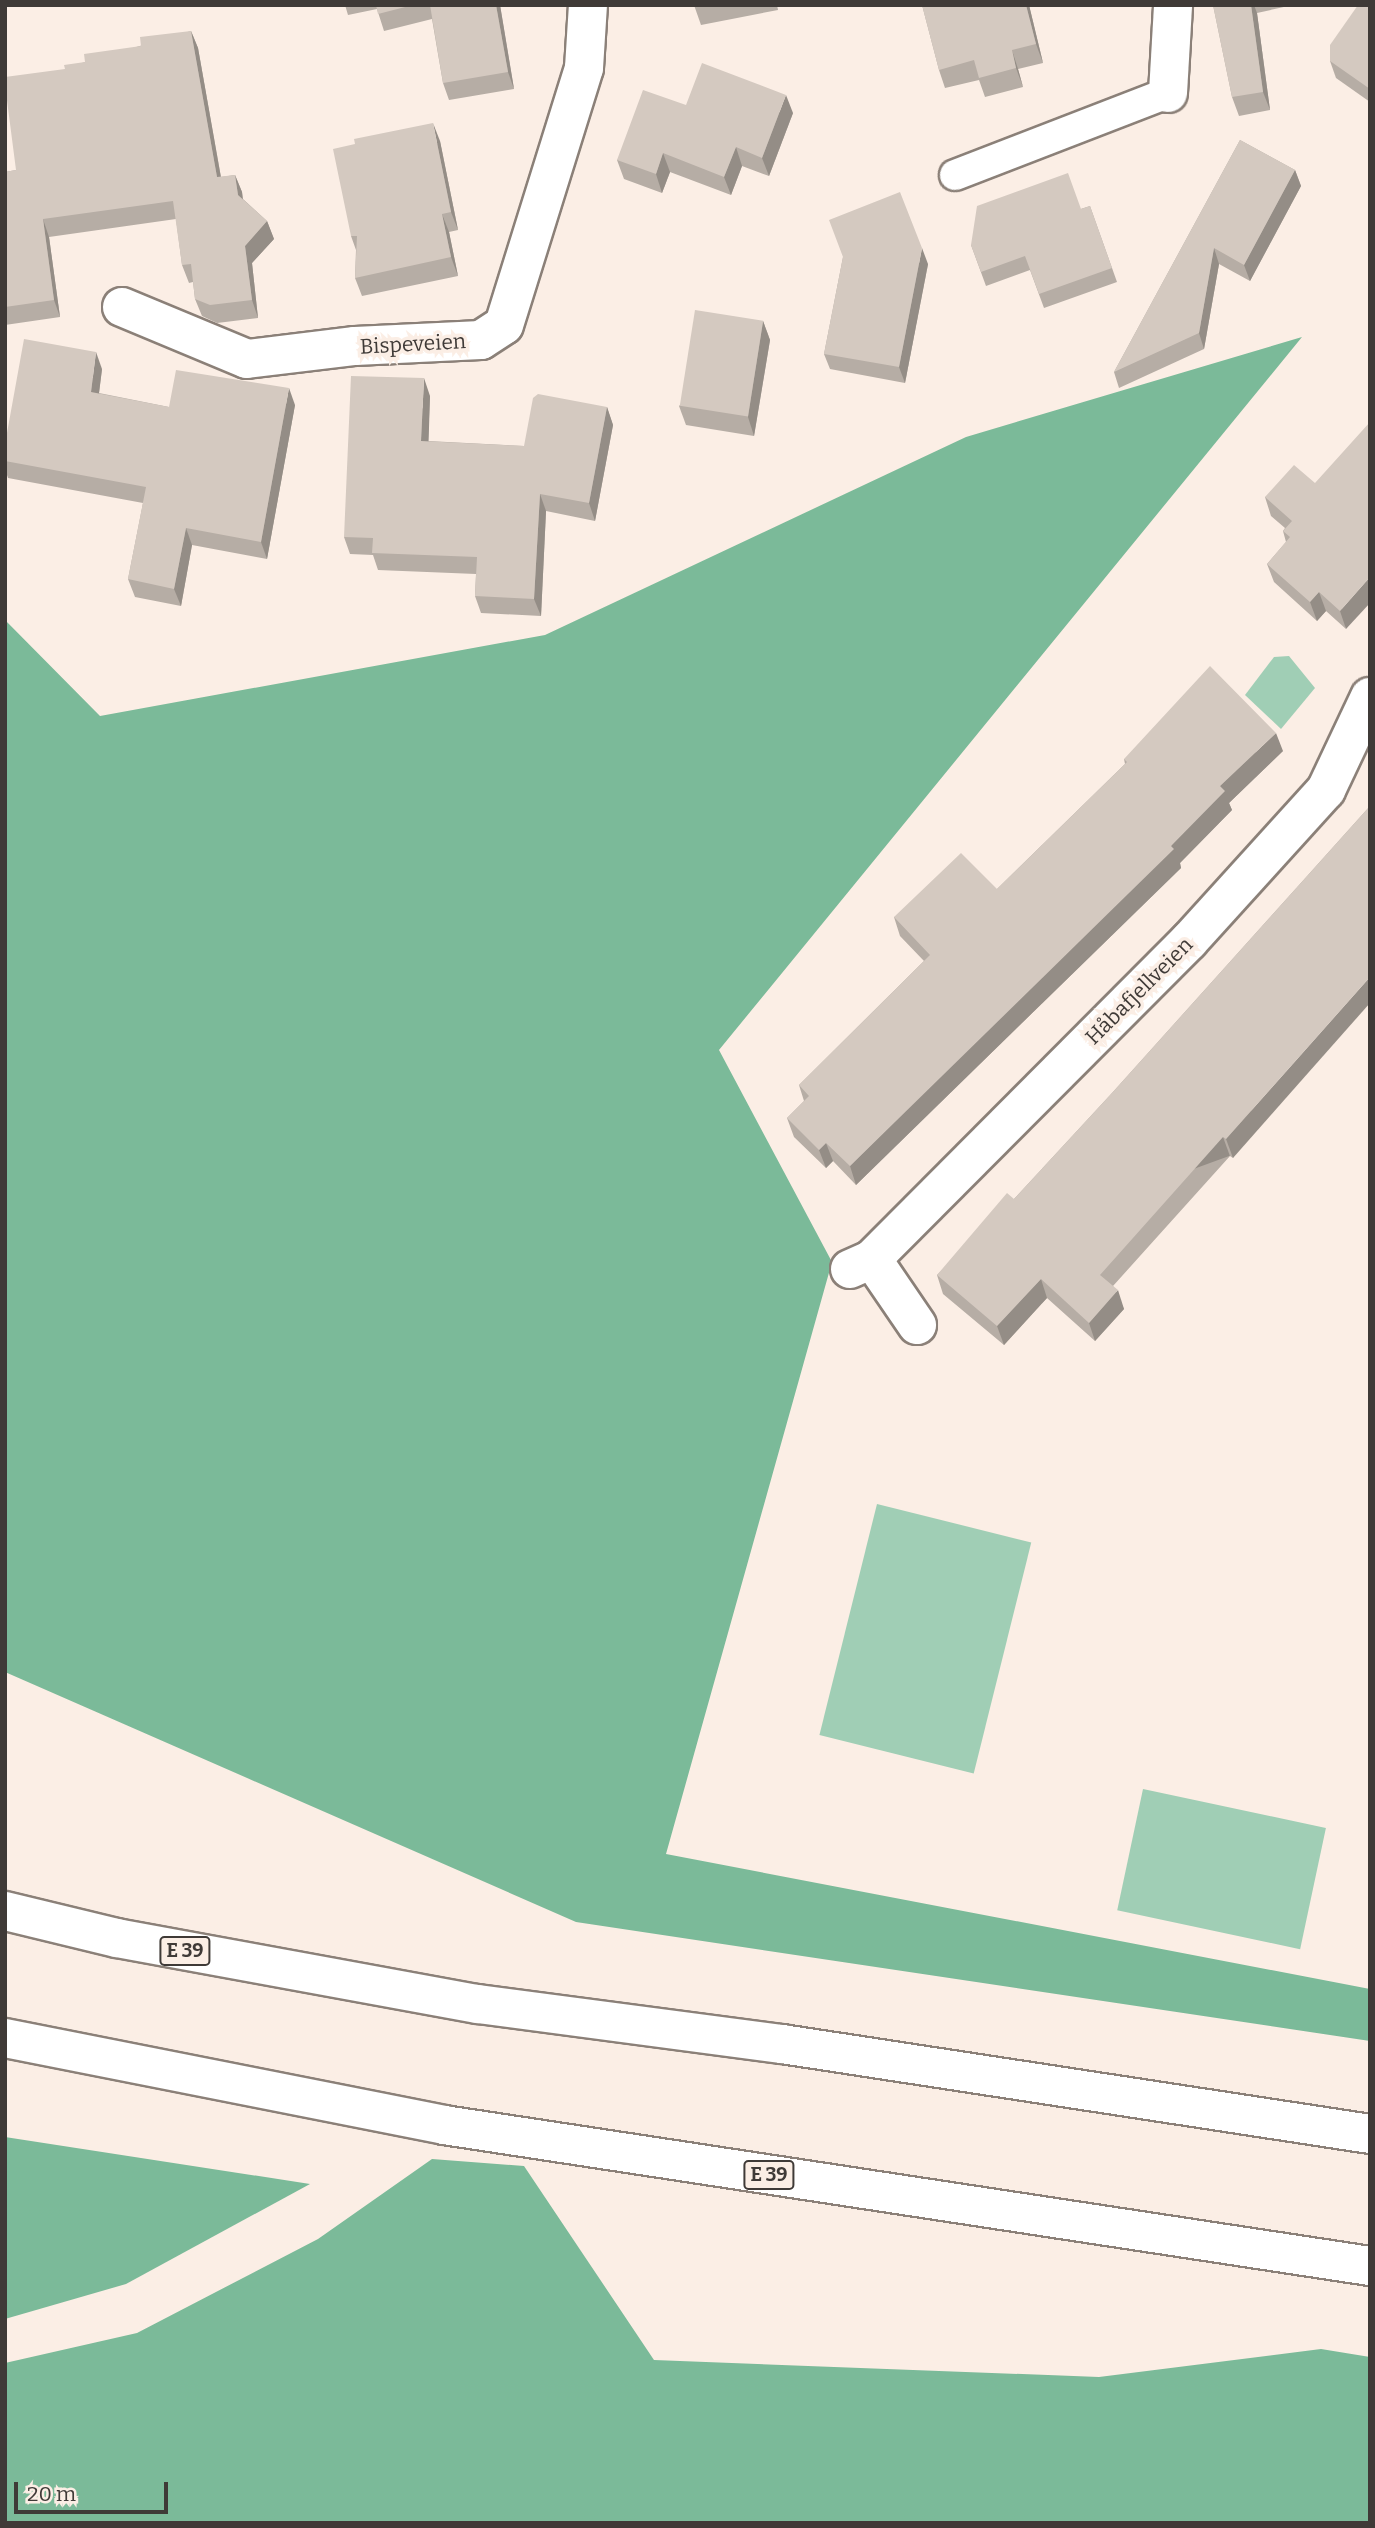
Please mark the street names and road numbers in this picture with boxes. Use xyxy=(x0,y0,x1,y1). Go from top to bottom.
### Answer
street label: Bispeveien xyxy=(359,329,467,359)
street label: Håbafjellveien xyxy=(1080,932,1198,1050)
road number: E 39 xyxy=(159,1936,211,1966)
road number: E 39 xyxy=(743,2160,795,2190)

